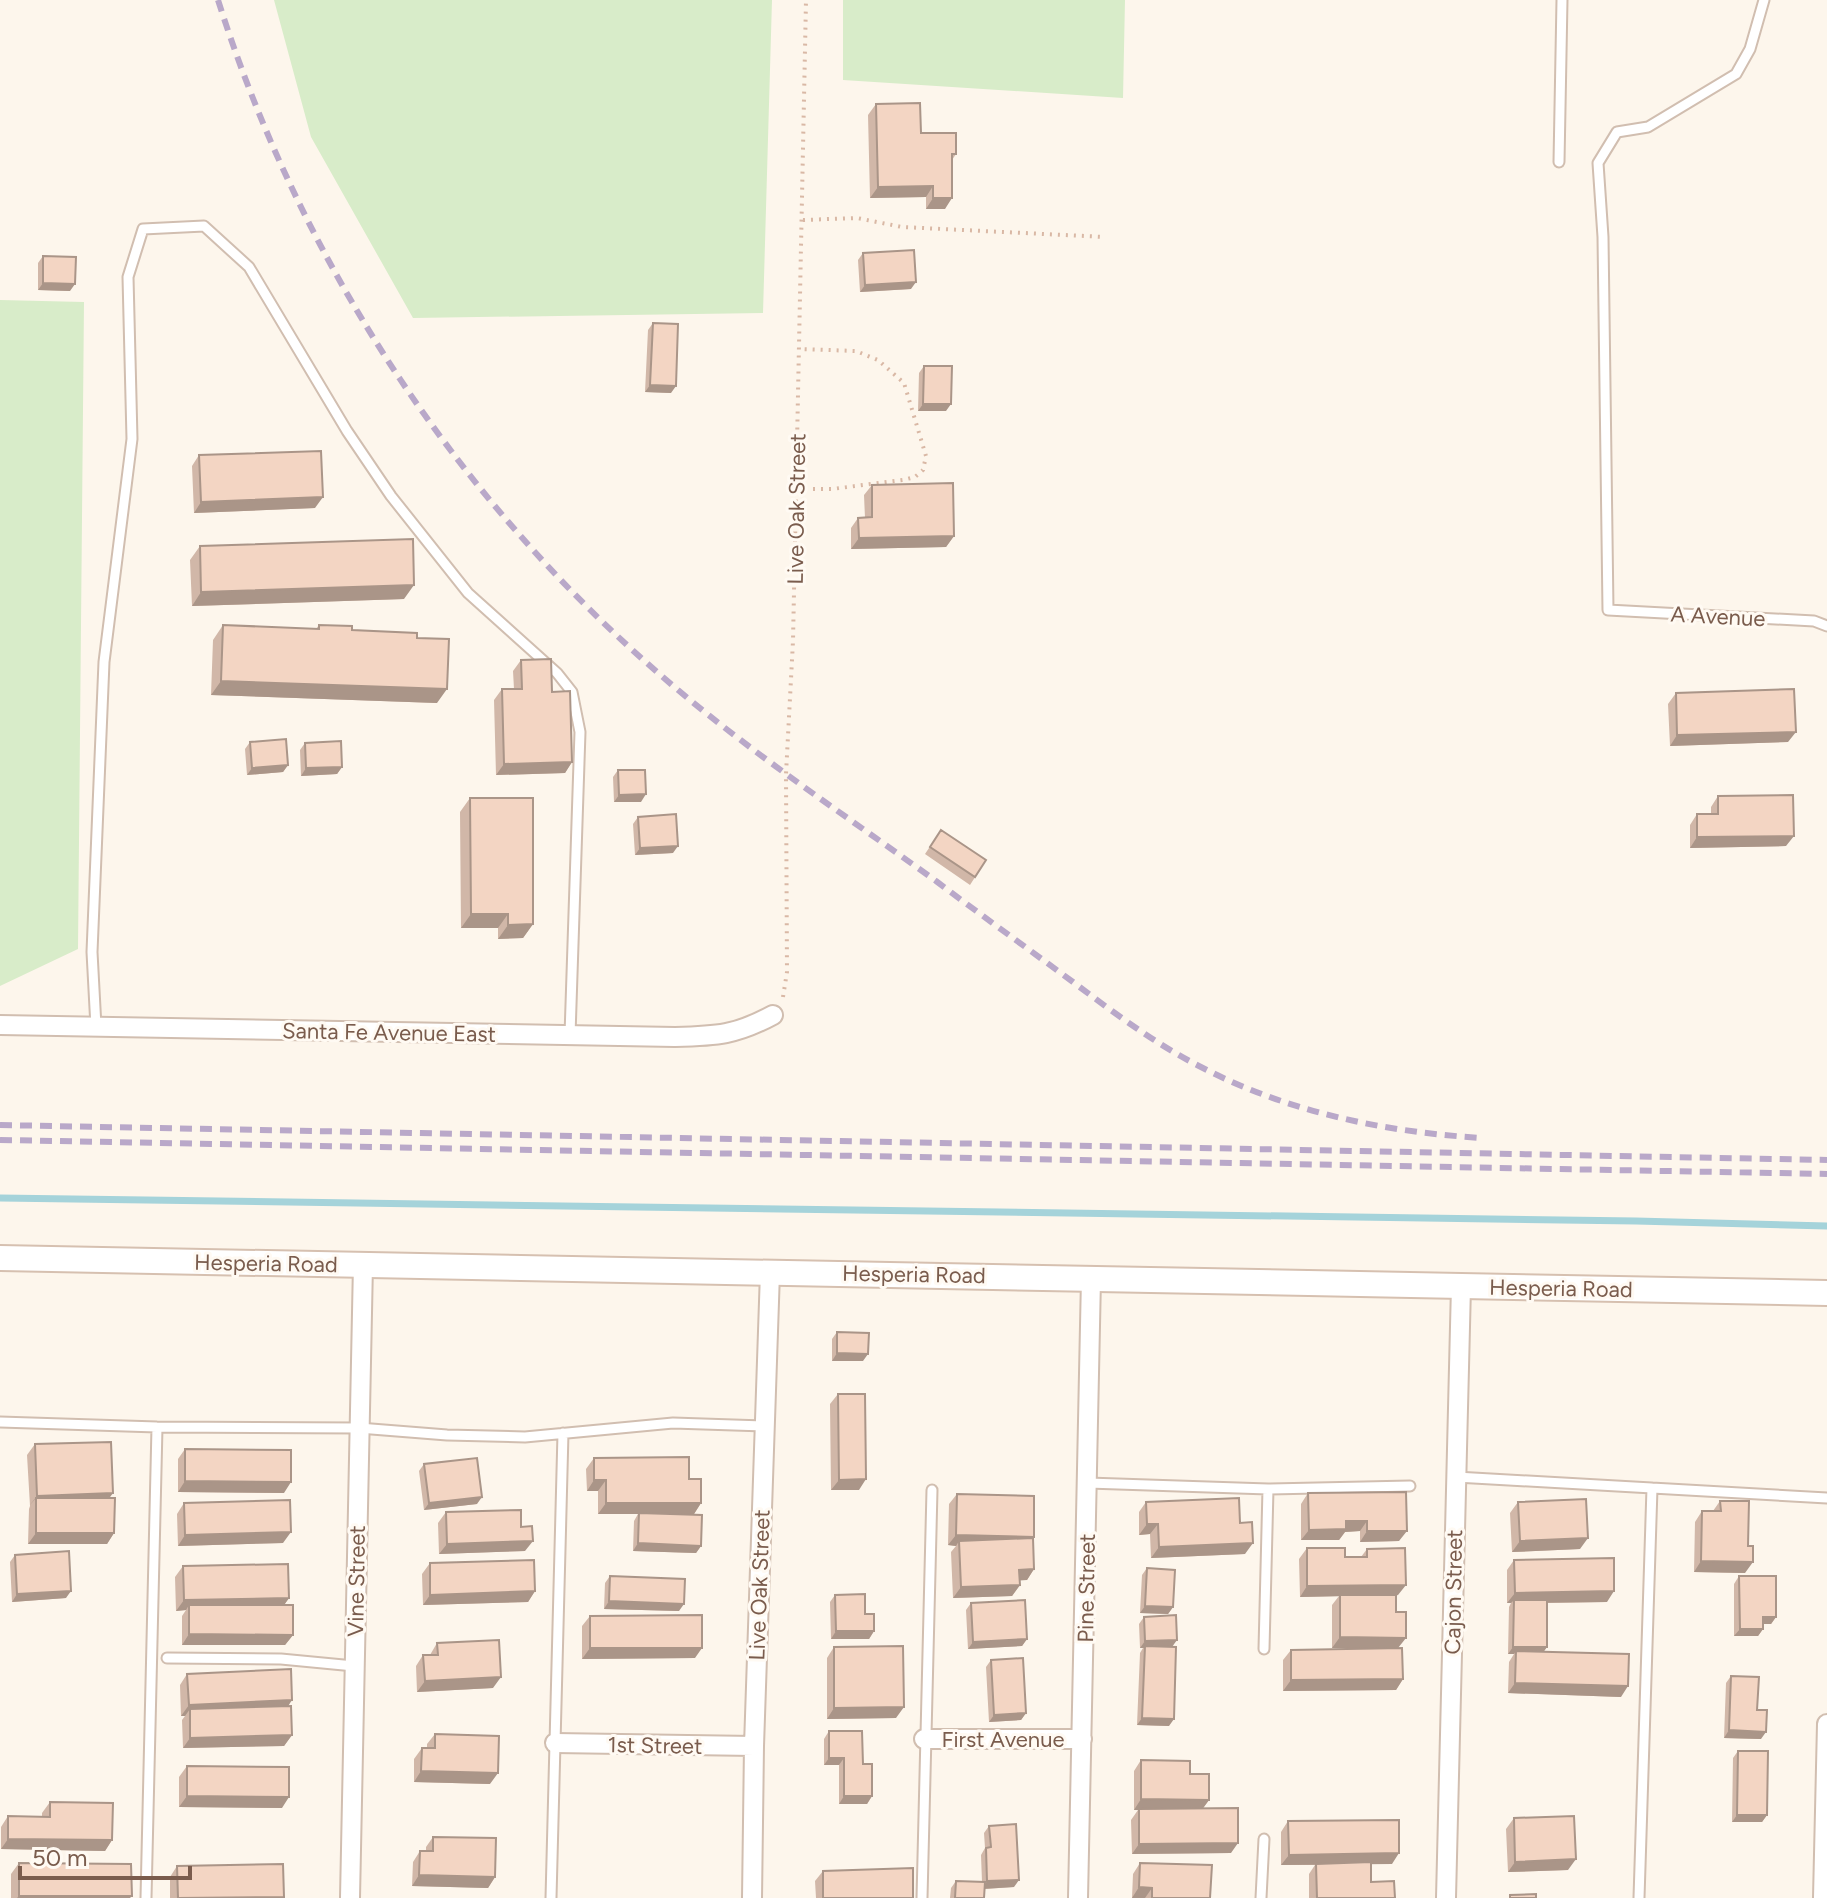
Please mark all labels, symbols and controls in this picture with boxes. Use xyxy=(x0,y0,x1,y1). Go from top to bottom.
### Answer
street label: Live Oak Street xyxy=(782,433,811,585)
street label: A Avenue xyxy=(1670,601,1766,632)
street label: Santa Fe Avenue East xyxy=(282,1017,496,1048)
street label: Hesperia Road xyxy=(194,1249,338,1278)
street label: Hesperia Road xyxy=(842,1260,986,1289)
street label: Hesperia Road xyxy=(1489,1274,1633,1303)
street label: Live Oak Street xyxy=(743,1509,776,1661)
street label: Vine Street xyxy=(342,1525,371,1637)
street label: Cajon Street xyxy=(1439,1529,1468,1655)
street label: Pine Street xyxy=(1072,1533,1101,1643)
street label: First Avenue xyxy=(942,1726,1064,1753)
street label: 1st Street xyxy=(607,1731,703,1760)
scale bar xyxy=(20,1830,190,1880)
text: 50 m xyxy=(32,1843,88,1872)

